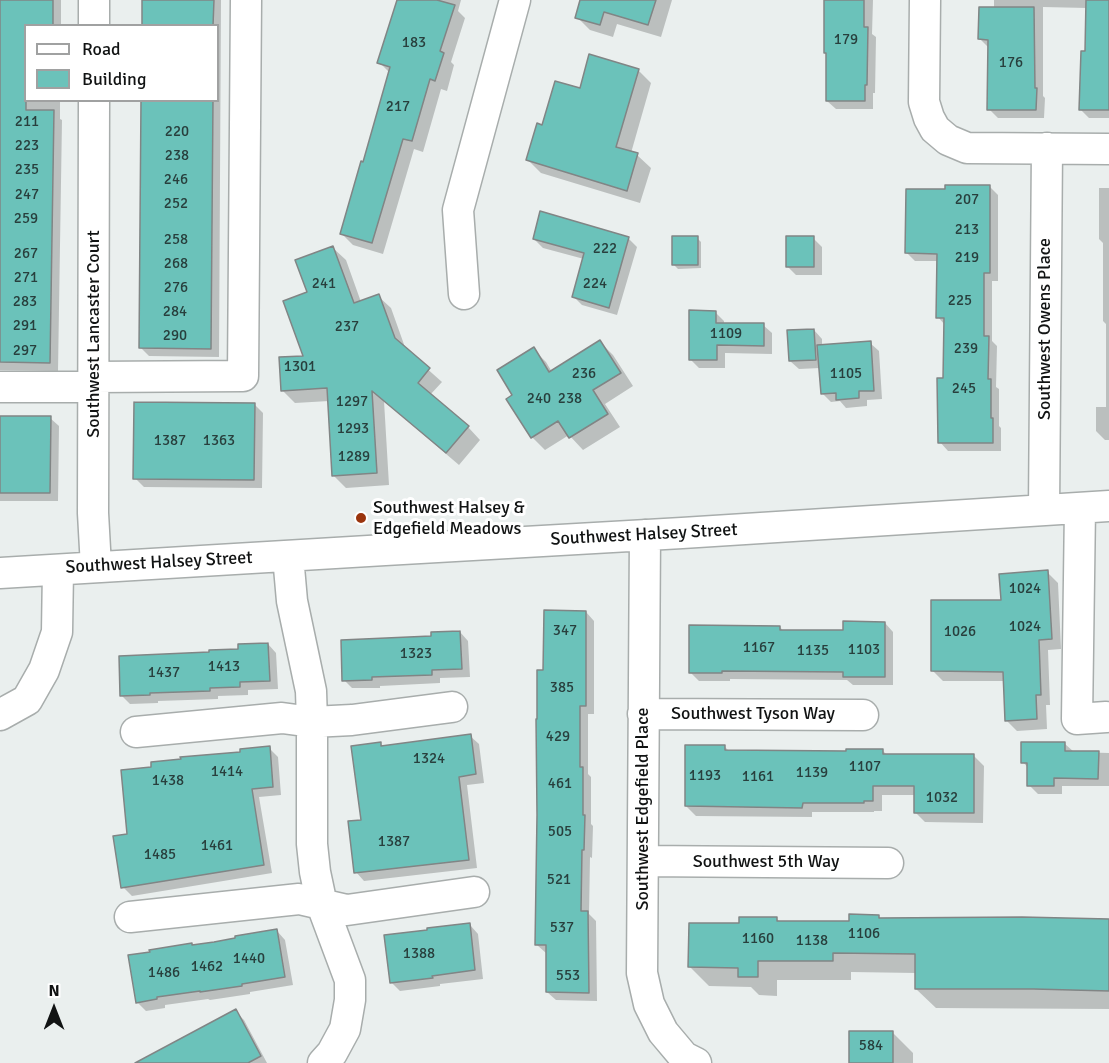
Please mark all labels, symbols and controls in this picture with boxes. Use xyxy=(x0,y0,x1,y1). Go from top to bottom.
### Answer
legend xyxy=(24,24,219,102)
house number: 179 xyxy=(834,31,858,49)
house number: 183 xyxy=(402,34,426,52)
text: Road xyxy=(82,38,121,60)
house number: 176 xyxy=(999,54,1023,72)
text: Building xyxy=(82,68,146,90)
house number: 217 xyxy=(386,98,410,116)
house number: 211 xyxy=(15,113,39,131)
house number: 220 xyxy=(165,123,189,141)
house number: 223 xyxy=(15,137,39,155)
house number: 238 xyxy=(165,147,189,165)
house number: 235 xyxy=(15,161,39,179)
house number: 246 xyxy=(164,171,188,189)
house number: 247 xyxy=(15,186,39,204)
house number: 207 xyxy=(955,191,979,209)
house number: 252 xyxy=(164,195,188,213)
house number: 259 xyxy=(14,210,38,228)
house number: 213 xyxy=(955,221,979,239)
street label: Southwest Lancaster Court xyxy=(83,230,105,438)
house number: 258 xyxy=(164,231,188,249)
street label: Southwest Owens Place xyxy=(1034,238,1056,420)
house number: 222 xyxy=(593,240,617,258)
house number: 267 xyxy=(14,245,38,263)
house number: 219 xyxy=(955,249,979,267)
house number: 268 xyxy=(164,255,188,273)
house number: 271 xyxy=(14,269,38,287)
house number: 241 xyxy=(312,275,336,293)
house number: 224 xyxy=(583,275,607,293)
house number: 276 xyxy=(164,279,188,297)
house number: 225 xyxy=(948,292,972,310)
house number: 283 xyxy=(13,293,37,311)
house number: 284 xyxy=(163,303,187,321)
house number: 291 xyxy=(13,317,37,335)
house number: 237 xyxy=(335,318,359,336)
house number: 1109 xyxy=(710,325,742,343)
house number: 290 xyxy=(163,327,187,345)
house number: 239 xyxy=(954,340,978,358)
house number: 297 xyxy=(13,342,37,360)
house number: 1301 xyxy=(284,358,316,376)
house number: 236 xyxy=(572,365,596,383)
house number: 1105 xyxy=(830,365,862,383)
house number: 245 xyxy=(952,380,976,398)
house number: 240 xyxy=(527,390,551,408)
house number: 238 xyxy=(558,390,582,408)
house number: 1297 xyxy=(336,393,368,411)
house number: 1293 xyxy=(337,420,369,438)
house number: 1387 xyxy=(154,432,186,450)
house number: 1363 xyxy=(203,432,235,450)
house number: 1289 xyxy=(338,448,370,466)
place label: Southwest Halsey & Edgefield Meadows xyxy=(373,497,525,540)
marker: Southwest Halsey & Edgefield Meadows xyxy=(354,511,368,525)
street label: Southwest Halsey Street xyxy=(550,519,738,551)
street label: Southwest Halsey Street xyxy=(65,547,253,579)
house number: 1024 xyxy=(1009,580,1041,598)
house number: 1024 xyxy=(1009,618,1041,636)
house number: 347 xyxy=(553,622,577,640)
house number: 1026 xyxy=(944,623,976,641)
house number: 1167 xyxy=(743,639,775,657)
house number: 1103 xyxy=(848,641,880,659)
house number: 1135 xyxy=(797,642,829,660)
house number: 1323 xyxy=(400,645,432,663)
house number: 1413 xyxy=(208,658,240,676)
house number: 1437 xyxy=(148,664,180,682)
house number: 385 xyxy=(550,679,574,697)
street label: Southwest Tyson Way xyxy=(671,703,835,725)
street label: Southwest Edgefield Place xyxy=(632,707,654,911)
house number: 429 xyxy=(546,728,570,746)
house number: 1324 xyxy=(413,750,445,768)
house number: 1107 xyxy=(849,758,881,776)
house number: 1414 xyxy=(211,763,243,781)
house number: 1139 xyxy=(796,764,828,782)
house number: 1193 xyxy=(689,767,721,785)
house number: 1161 xyxy=(742,768,774,786)
house number: 1438 xyxy=(152,772,184,790)
house number: 461 xyxy=(548,775,572,793)
house number: 1032 xyxy=(926,789,958,807)
house number: 505 xyxy=(548,823,572,841)
house number: 1387 xyxy=(378,833,410,851)
house number: 1461 xyxy=(201,837,233,855)
house number: 1485 xyxy=(144,846,176,864)
street label: Southwest 5th Way xyxy=(693,851,839,873)
house number: 521 xyxy=(547,871,571,889)
house number: 537 xyxy=(550,919,574,937)
house number: 1106 xyxy=(848,925,880,943)
house number: 1160 xyxy=(742,930,774,948)
house number: 1138 xyxy=(796,932,828,950)
house number: 1388 xyxy=(403,945,435,963)
house number: 1440 xyxy=(233,950,265,968)
house number: 1462 xyxy=(191,958,223,976)
house number: 1486 xyxy=(148,964,180,982)
house number: 553 xyxy=(556,967,580,985)
north arrow xyxy=(24,979,84,1039)
text: N xyxy=(48,981,60,1001)
house number: 584 xyxy=(859,1037,883,1055)

